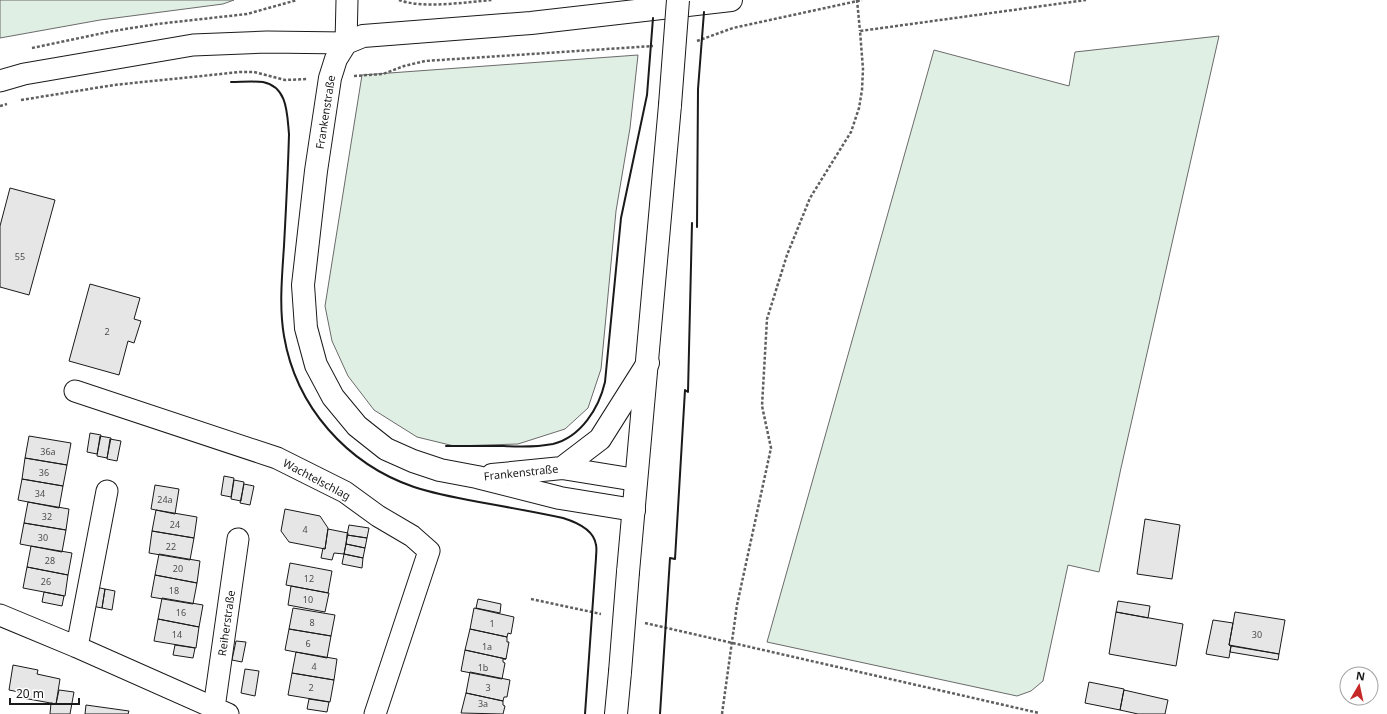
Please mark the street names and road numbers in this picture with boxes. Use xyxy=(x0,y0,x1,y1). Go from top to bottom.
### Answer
street label: Frankenstraße xyxy=(312,74,338,150)
street label: Wachtelschlag xyxy=(281,455,353,503)
street label: Frankenstraße xyxy=(483,461,559,483)
street label: Reiherstraße xyxy=(214,589,238,657)

